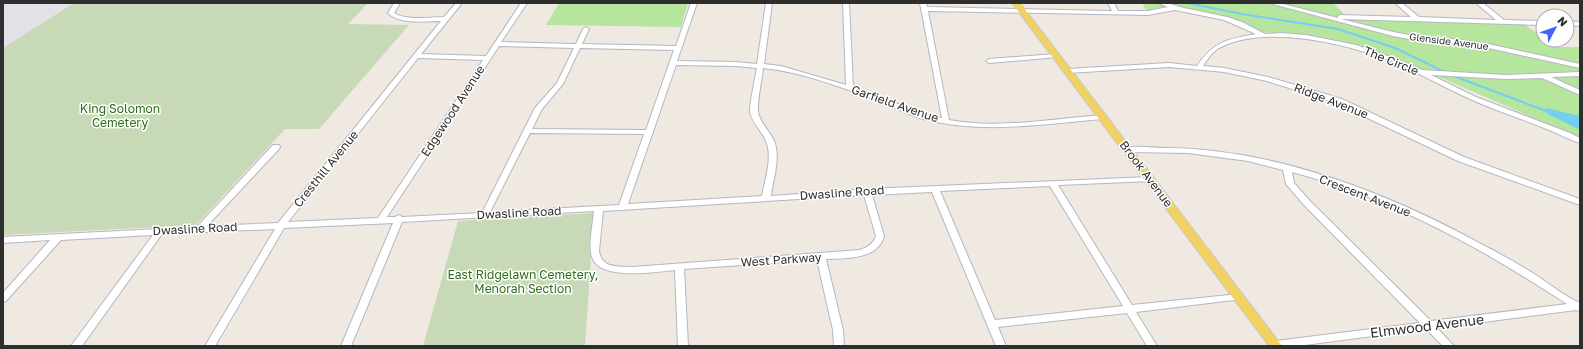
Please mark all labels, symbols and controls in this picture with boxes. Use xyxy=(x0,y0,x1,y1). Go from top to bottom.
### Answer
north arrow xyxy=(1535,8,1575,48)
text: N xyxy=(1555,14,1571,29)
street label: Glenside Avenue xyxy=(1409,30,1490,52)
street label: The Circle xyxy=(1362,43,1421,78)
street label: Edgewood Avenue xyxy=(418,62,488,159)
street label: Ridge Avenue xyxy=(1292,79,1371,122)
street label: Garfield Avenue xyxy=(850,82,941,125)
park label: King Solomon Cemetery xyxy=(80,101,160,130)
street label: Cresthill Avenue xyxy=(290,127,361,210)
street label: Brook Avenue xyxy=(1117,138,1176,210)
street label: Crescent Avenue xyxy=(1317,171,1413,220)
street label: Dwasline Road xyxy=(799,182,885,203)
street label: Dwasline Road xyxy=(476,203,562,222)
street label: Dwasline Road xyxy=(152,219,238,238)
street label: West Parkway xyxy=(740,249,822,270)
park label: East Ridgelawn Cemetery, Menorah Section xyxy=(448,267,598,296)
street label: Elmwood Avenue xyxy=(1369,310,1485,341)

